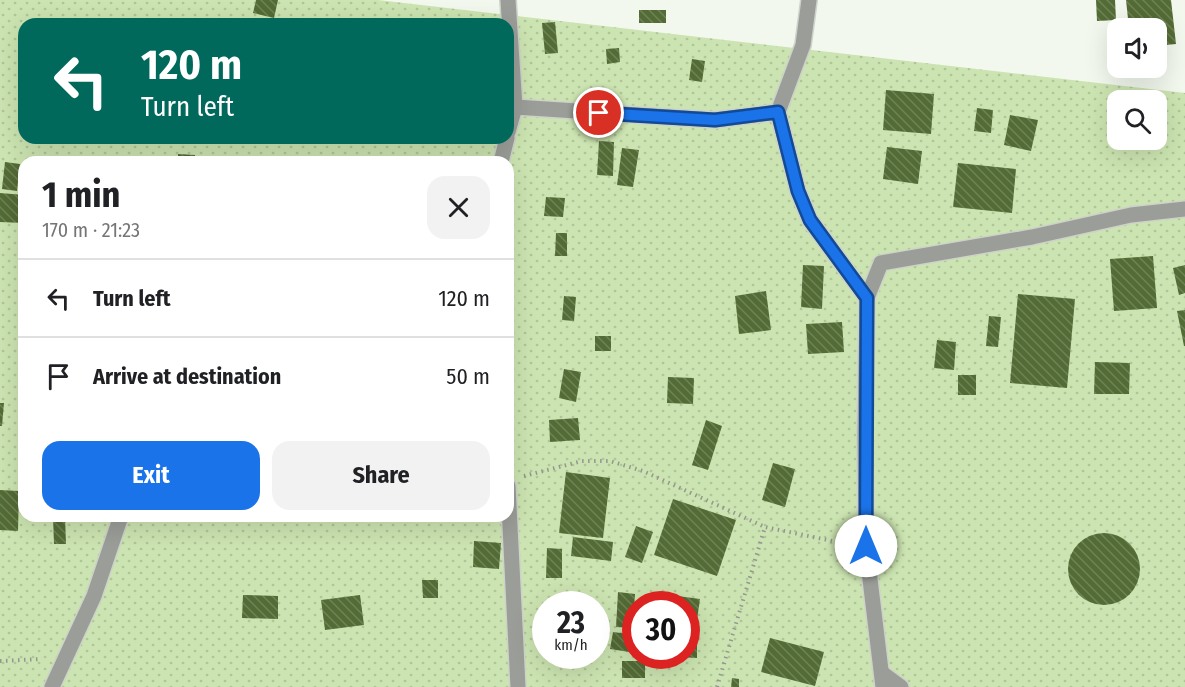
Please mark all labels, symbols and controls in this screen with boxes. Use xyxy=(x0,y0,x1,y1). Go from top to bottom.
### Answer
map controls xyxy=(1107,18,1167,150)
button: sound xyxy=(1107,18,1167,78)
text: 120 m xyxy=(141,40,242,90)
icon: left xyxy=(42,42,120,120)
pin xyxy=(573,87,624,138)
button: search xyxy=(1107,90,1167,150)
text: Turn left xyxy=(141,91,234,123)
icon: arrive xyxy=(582,96,615,129)
text: 1 min xyxy=(42,173,120,217)
button: close xyxy=(427,176,490,239)
text: 170 m · 21:23 xyxy=(42,218,140,242)
icon: left xyxy=(42,282,75,315)
text: Turn left xyxy=(93,285,171,312)
text: 120 m xyxy=(438,285,490,312)
icon: arrive xyxy=(42,360,75,393)
text: Arrive at destination xyxy=(93,363,281,390)
text: 50 m xyxy=(446,363,490,390)
button: Exit xyxy=(42,441,260,510)
button: Share xyxy=(272,441,490,510)
position arrow xyxy=(834,514,898,578)
speed limit sign: 30 xyxy=(622,591,700,669)
text: 23 xyxy=(557,605,585,641)
text: km/h xyxy=(554,636,588,654)

